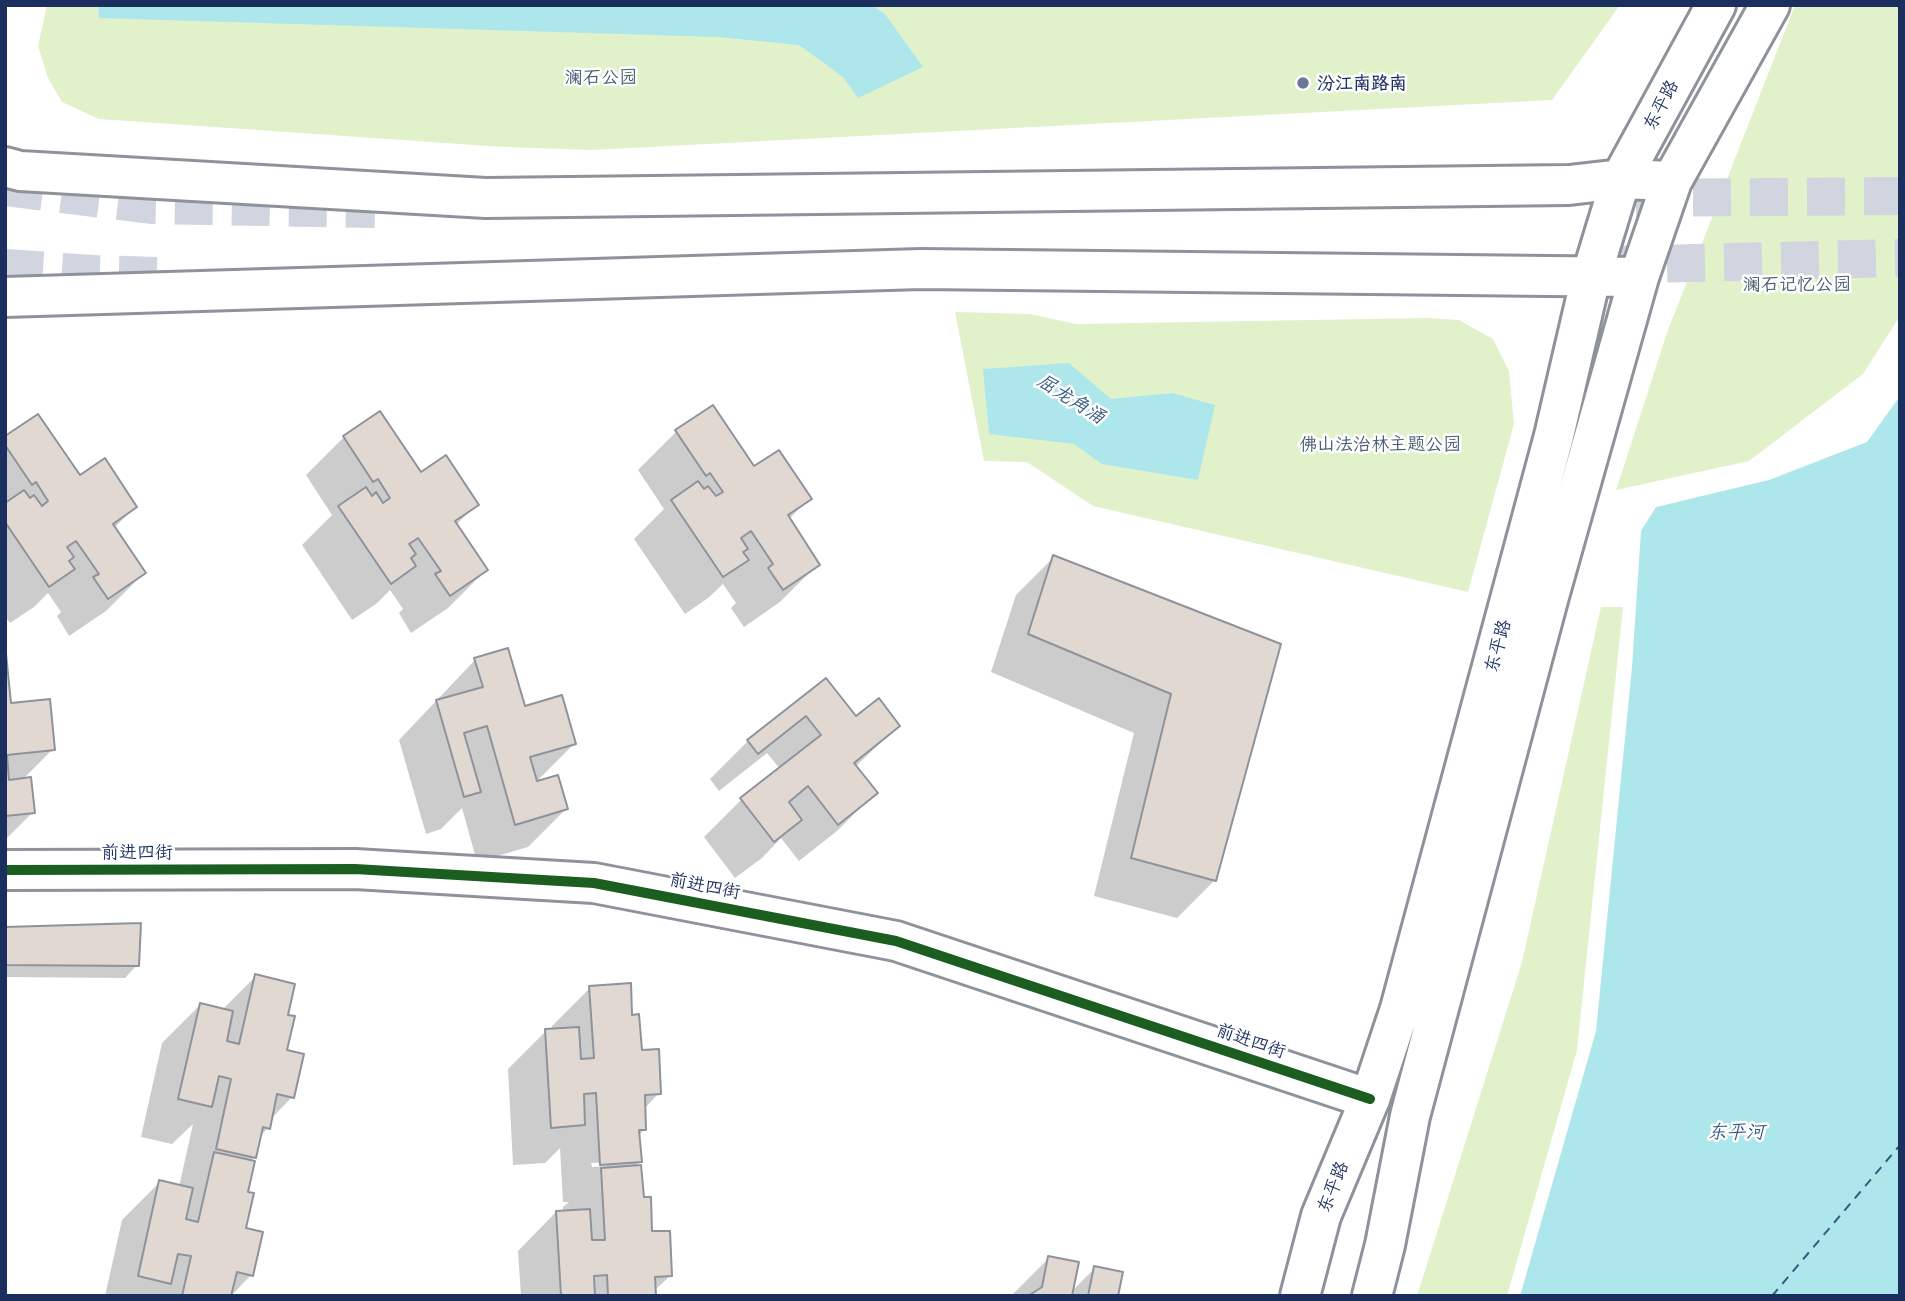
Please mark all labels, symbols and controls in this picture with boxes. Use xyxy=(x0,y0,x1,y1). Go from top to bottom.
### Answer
park label: 澜石公园 xyxy=(565,66,637,88)
place label: 汾江南路南 xyxy=(1317,72,1407,94)
marker: 汾江南路南 xyxy=(1295,75,1311,91)
street label: 东平路 xyxy=(1639,76,1683,134)
park label: 澜石记忆公园 xyxy=(1743,273,1851,295)
water label: 屈龙角涌 xyxy=(1033,369,1109,429)
park label: 佛山法治林主题公园 xyxy=(1299,433,1461,455)
street label: 东平路 xyxy=(1481,617,1515,675)
street label: 前进四街 xyxy=(101,841,173,863)
street label: 前进四街 xyxy=(668,869,742,903)
street label: 前进四街 xyxy=(1213,1019,1289,1063)
water label: 东平河 xyxy=(1708,1121,1764,1143)
street label: 东平路 xyxy=(1313,1158,1353,1216)

